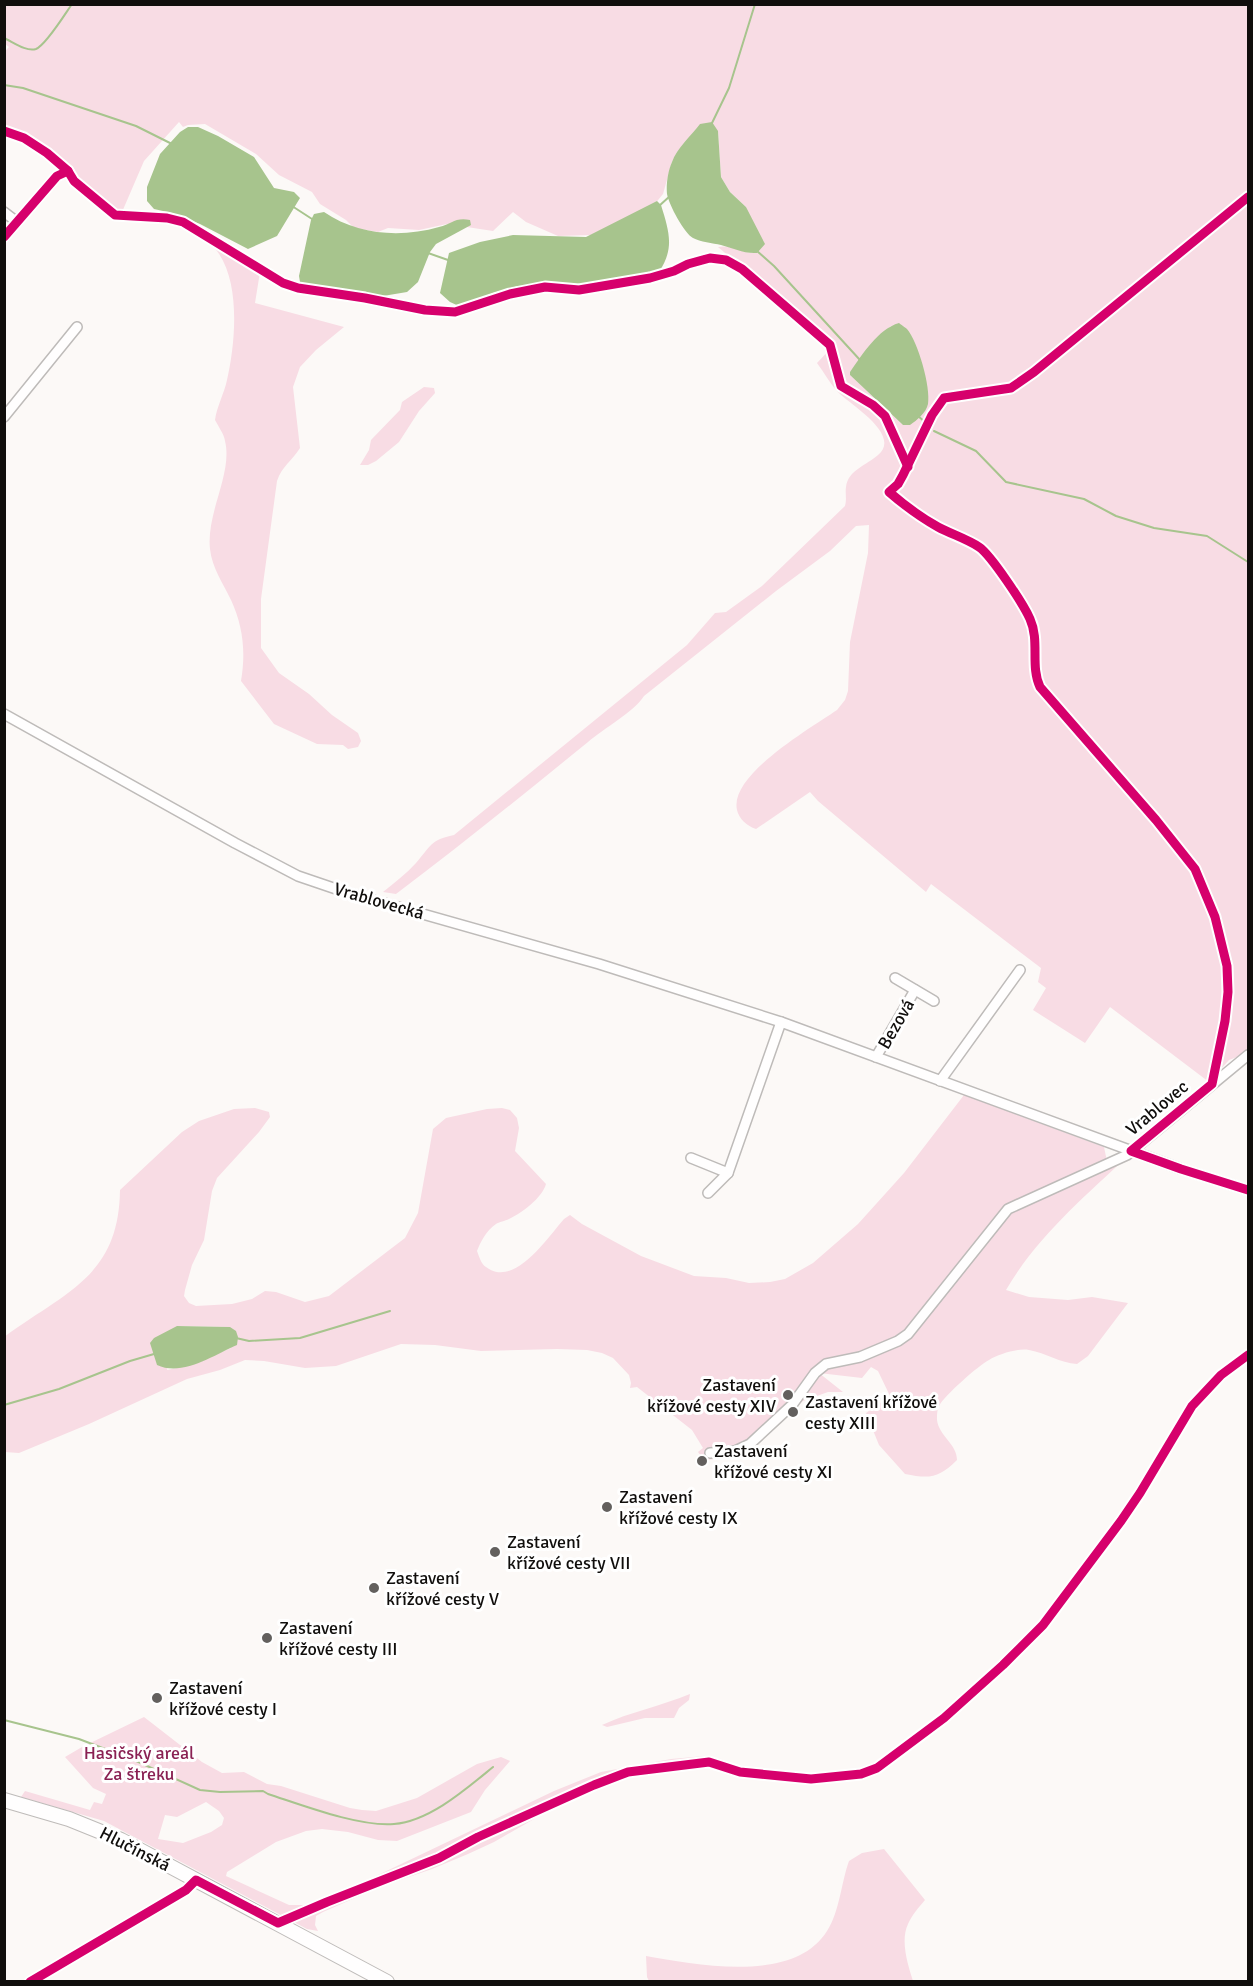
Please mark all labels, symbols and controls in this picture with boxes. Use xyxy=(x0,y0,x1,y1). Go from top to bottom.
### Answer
street label: Vrablovecká xyxy=(331,878,427,924)
street label: Bezová xyxy=(873,995,919,1053)
street label: Vrablovec xyxy=(1121,1076,1193,1140)
place label: Zastavení křížové cesty XIV xyxy=(647,1374,777,1417)
marker: Zastavení křížové cesty XIV xyxy=(781,1388,795,1402)
place label: Zastavení křížové cesty XIII xyxy=(805,1391,937,1434)
marker: Zastavení křížové cesty XIII xyxy=(786,1405,800,1419)
place label: Zastavení křížové cesty XI xyxy=(714,1440,833,1483)
marker: Zastavení křížové cesty XI xyxy=(695,1454,709,1468)
place label: Zastavení křížové cesty IX xyxy=(619,1486,738,1529)
marker: Zastavení křížové cesty IX xyxy=(600,1500,614,1514)
place label: Zastavení křížové cesty VII xyxy=(507,1531,631,1574)
marker: Zastavení křížové cesty VII xyxy=(488,1545,502,1559)
place label: Zastavení křížové cesty V xyxy=(386,1567,500,1610)
marker: Zastavení křížové cesty V xyxy=(367,1581,381,1595)
place label: Zastavení křížové cesty III xyxy=(279,1617,398,1660)
marker: Zastavení křížové cesty III xyxy=(260,1631,274,1645)
place label: Zastavení křížové cesty I xyxy=(169,1677,277,1720)
marker: Zastavení křížové cesty I xyxy=(150,1691,164,1705)
park label: Hasičský areál Za štreku xyxy=(84,1742,194,1785)
street label: Hlučínská xyxy=(96,1822,174,1876)

